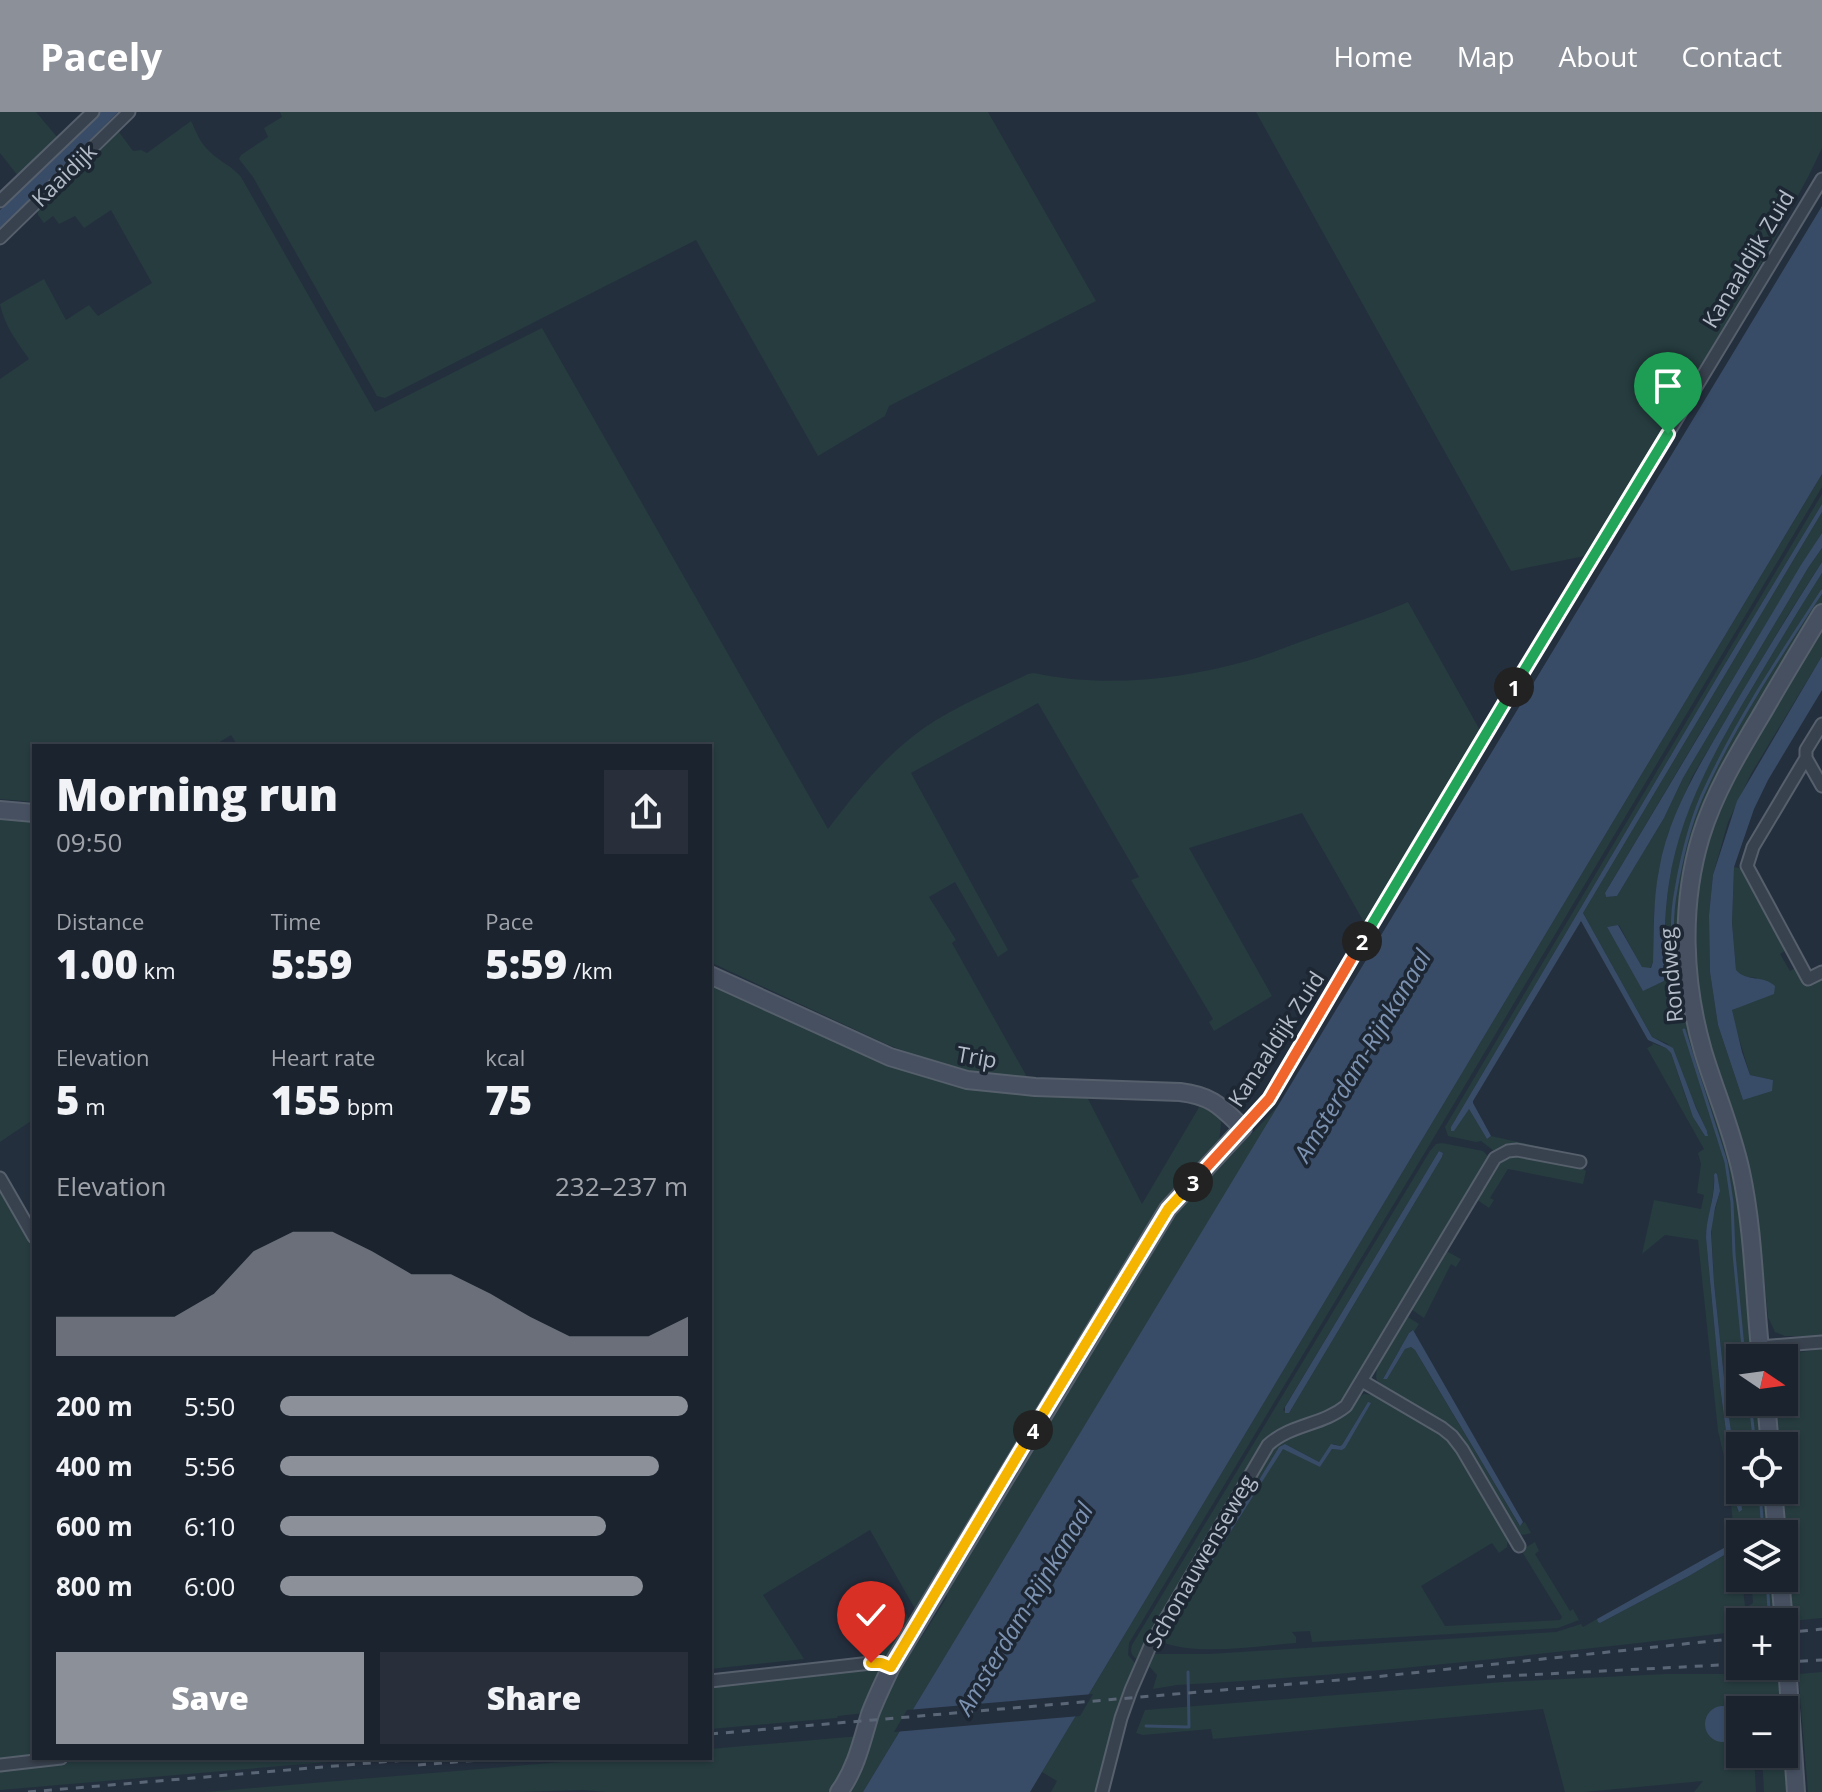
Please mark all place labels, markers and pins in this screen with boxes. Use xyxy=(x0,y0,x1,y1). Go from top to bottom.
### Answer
pin xyxy=(1634,352,1702,434)
pin: 1 xyxy=(1494,667,1534,707)
pin: 2 xyxy=(1342,921,1382,961)
pin: 3 xyxy=(1173,1162,1213,1202)
pin: 4 xyxy=(1013,1410,1053,1450)
pin xyxy=(837,1581,905,1663)

